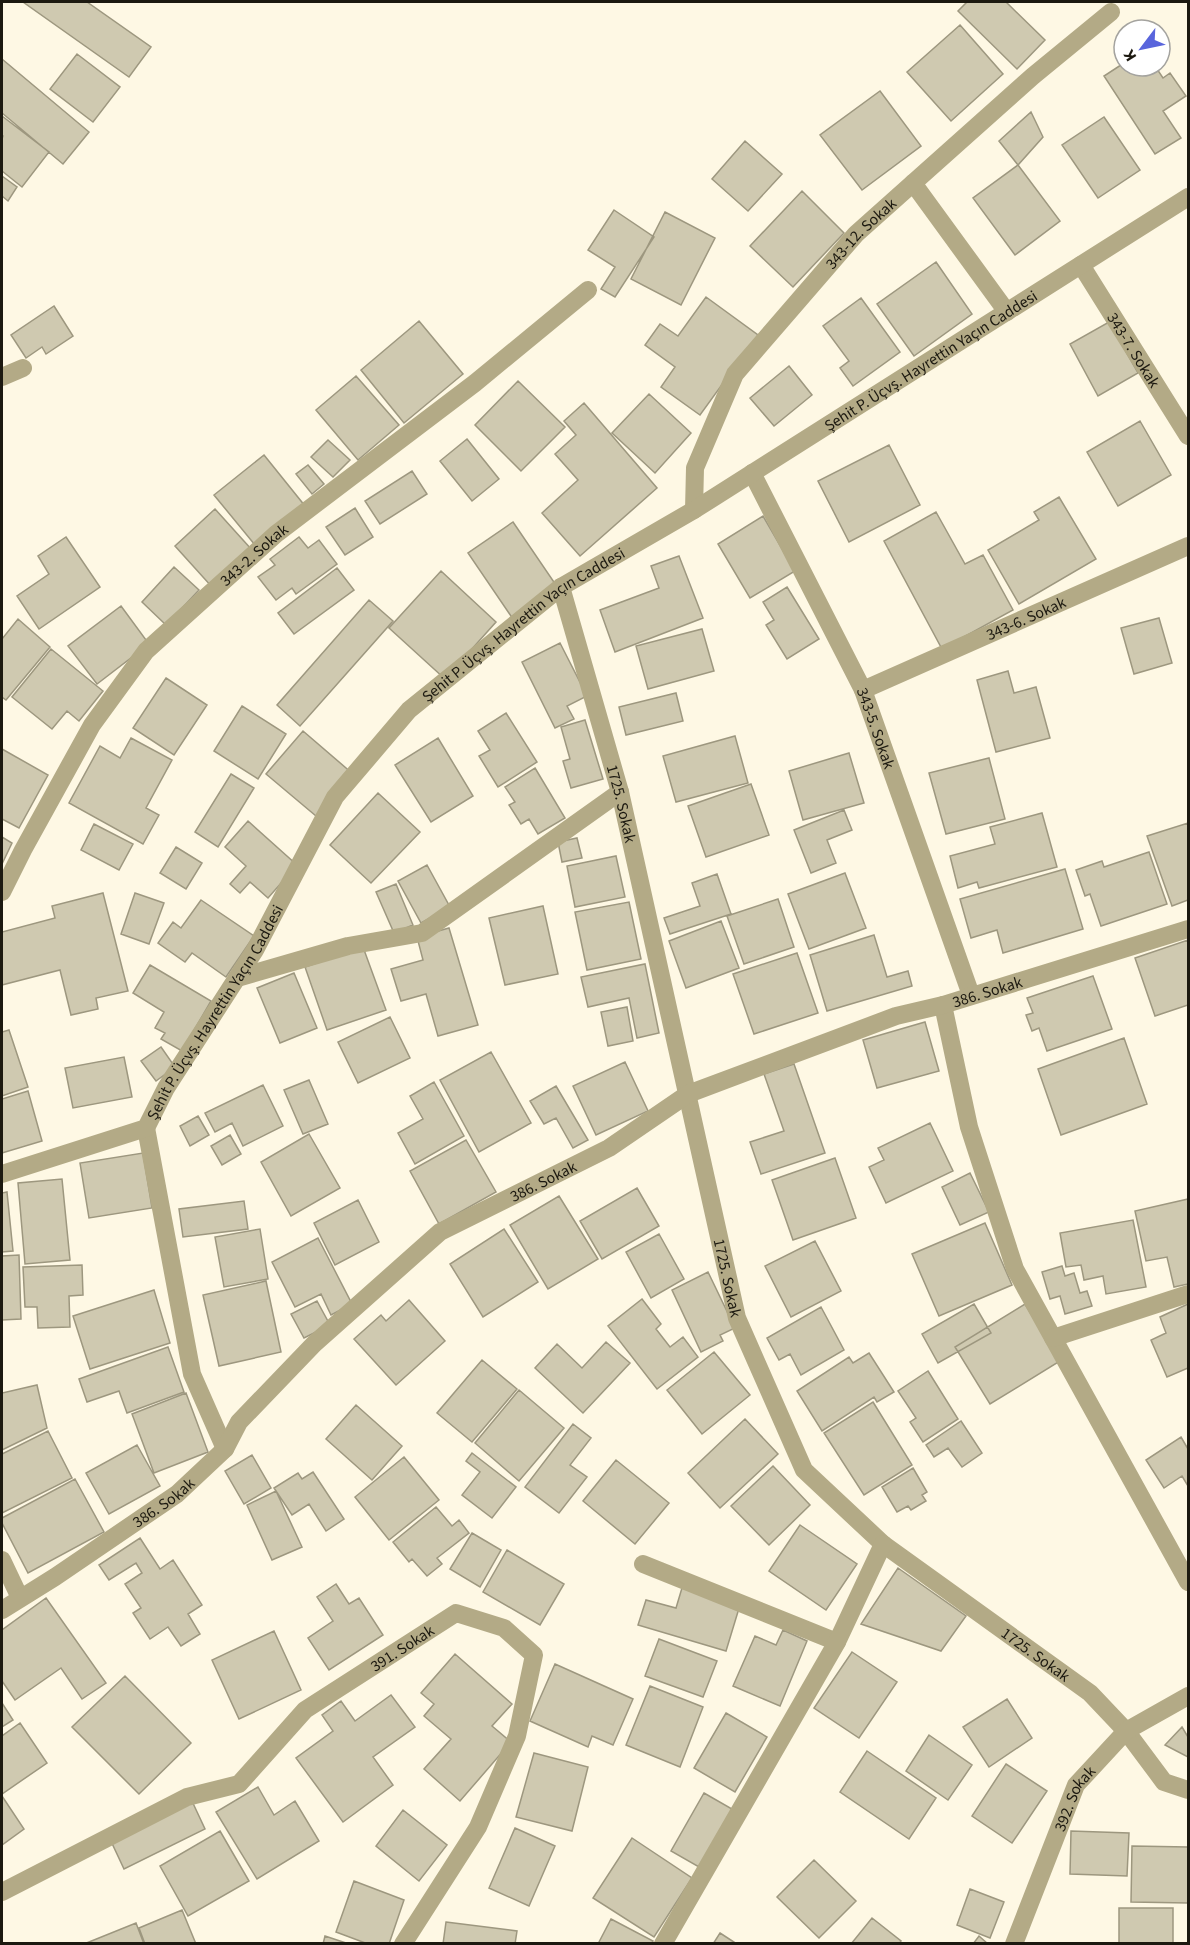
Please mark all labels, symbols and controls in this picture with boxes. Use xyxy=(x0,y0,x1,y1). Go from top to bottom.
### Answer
north arrow xyxy=(1112,18,1172,78)
text: K xyxy=(1118,45,1142,65)
street label: 343-12. Sokak xyxy=(821,193,902,274)
street label: Şehit P. Üçvş. Hayrettin Yaçın Caddesi xyxy=(820,285,1042,437)
street label: 343-7. Sokak xyxy=(1101,308,1165,392)
street label: 343-2. Sokak xyxy=(215,519,293,592)
street label: Şehit P. Üçvş. Hayrettin Yaçın Caddesi xyxy=(417,542,629,707)
street label: 343-6. Sokak xyxy=(983,592,1070,646)
street label: 343-5. Sokak xyxy=(851,685,900,772)
street label: 1725. Sokak xyxy=(601,762,641,845)
street label: Şehit P. Üçvş. Hayrettin Yaçın Caddesi xyxy=(142,901,289,1124)
street label: 386. Sokak xyxy=(950,971,1025,1013)
street label: 386. Sokak xyxy=(506,1156,581,1208)
street label: 1725. Sokak xyxy=(708,1237,747,1320)
street label: 386. Sokak xyxy=(128,1473,200,1533)
street label: 391. Sokak xyxy=(366,1620,439,1677)
street label: 1725. Sokak xyxy=(996,1623,1074,1687)
street label: 392. Sokak xyxy=(1049,1761,1101,1835)

